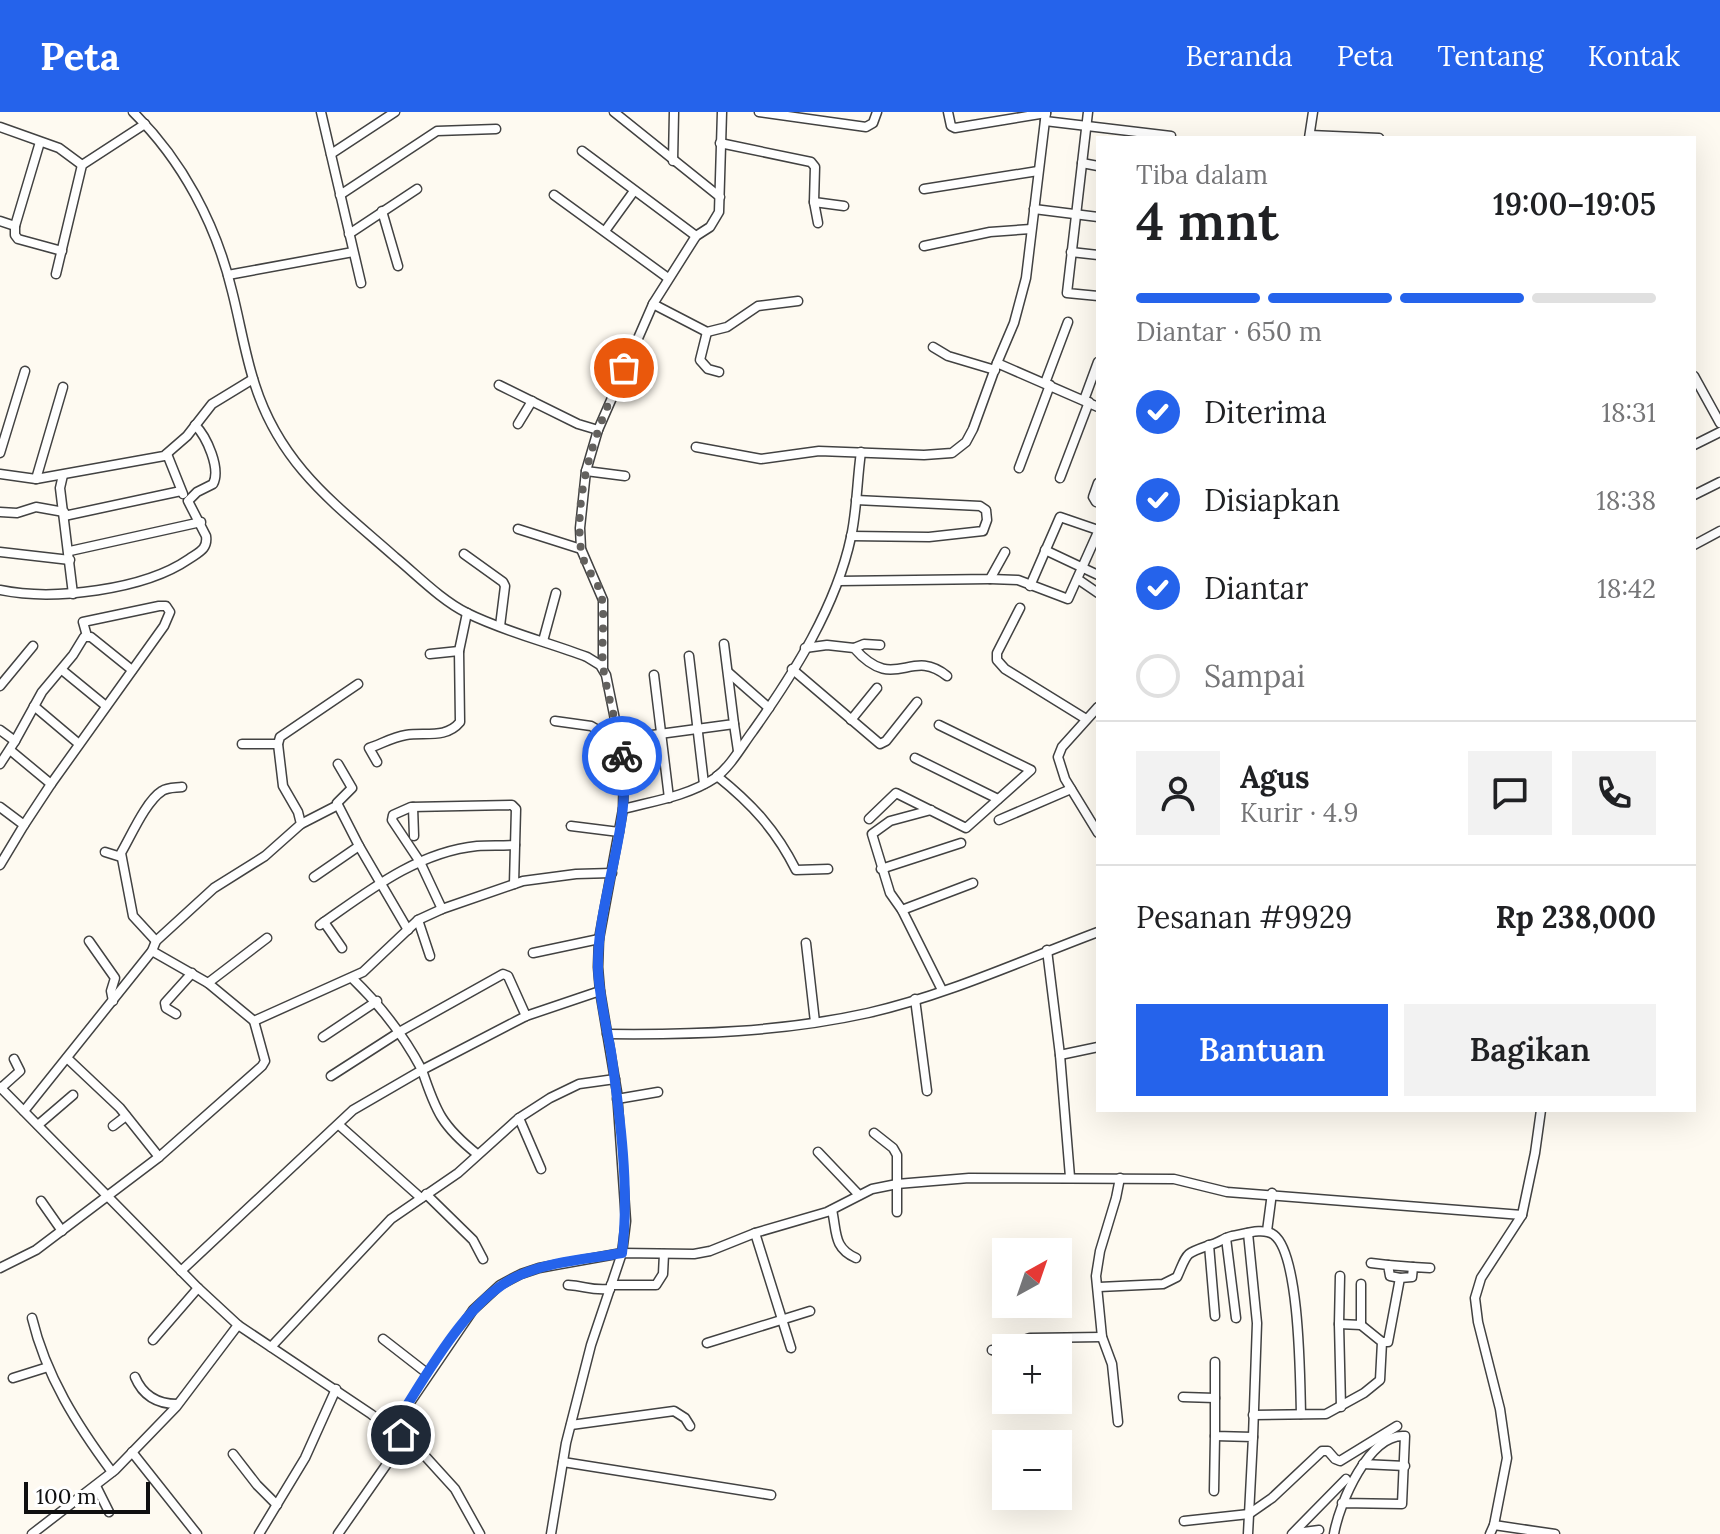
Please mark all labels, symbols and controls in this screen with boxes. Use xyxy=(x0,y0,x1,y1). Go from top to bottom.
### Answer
text: Peta xyxy=(40,32,120,80)
text: Beranda xyxy=(1185,38,1293,74)
text: Peta xyxy=(1337,38,1394,74)
text: Tentang xyxy=(1438,38,1544,74)
text: Kontak xyxy=(1588,38,1680,74)
text: Tiba dalam xyxy=(1136,158,1268,191)
text: 19:00–19:05 xyxy=(1493,185,1656,223)
text: 4 mnt xyxy=(1136,188,1279,254)
text: Diantar · 650 m xyxy=(1136,315,1322,348)
pin xyxy=(590,334,658,402)
icon: bag xyxy=(602,346,646,390)
icon: check xyxy=(1136,390,1180,434)
text: Diterima xyxy=(1204,393,1327,431)
text: 18:31 xyxy=(1601,396,1656,429)
icon: check xyxy=(1136,478,1180,522)
text: Disiapkan xyxy=(1204,481,1340,519)
text: 18:38 xyxy=(1596,484,1656,517)
icon: check xyxy=(1136,566,1180,610)
text: Diantar xyxy=(1204,569,1308,607)
text: 18:42 xyxy=(1597,572,1656,605)
text: Sampai xyxy=(1204,657,1305,695)
courier xyxy=(582,716,662,796)
icon: bike xyxy=(600,734,644,778)
button: person xyxy=(1136,751,1220,835)
button: chat xyxy=(1468,751,1552,835)
button: phone xyxy=(1572,751,1656,835)
text: Agus xyxy=(1240,758,1310,796)
text: Kurir · 4.9 xyxy=(1240,796,1359,829)
text: Pesanan #9929 xyxy=(1136,898,1352,936)
text: Rp 238,000 xyxy=(1495,898,1656,936)
button: Bantuan xyxy=(1136,1004,1388,1096)
button: Bagikan xyxy=(1404,1004,1656,1096)
north arrow xyxy=(992,1238,1072,1318)
map controls xyxy=(992,1238,1072,1510)
button: + xyxy=(992,1334,1072,1414)
pin xyxy=(367,1401,435,1469)
icon: home xyxy=(379,1413,423,1457)
button: − xyxy=(992,1430,1072,1510)
scale bar xyxy=(24,1478,150,1514)
text: 100 m xyxy=(36,1482,97,1510)

